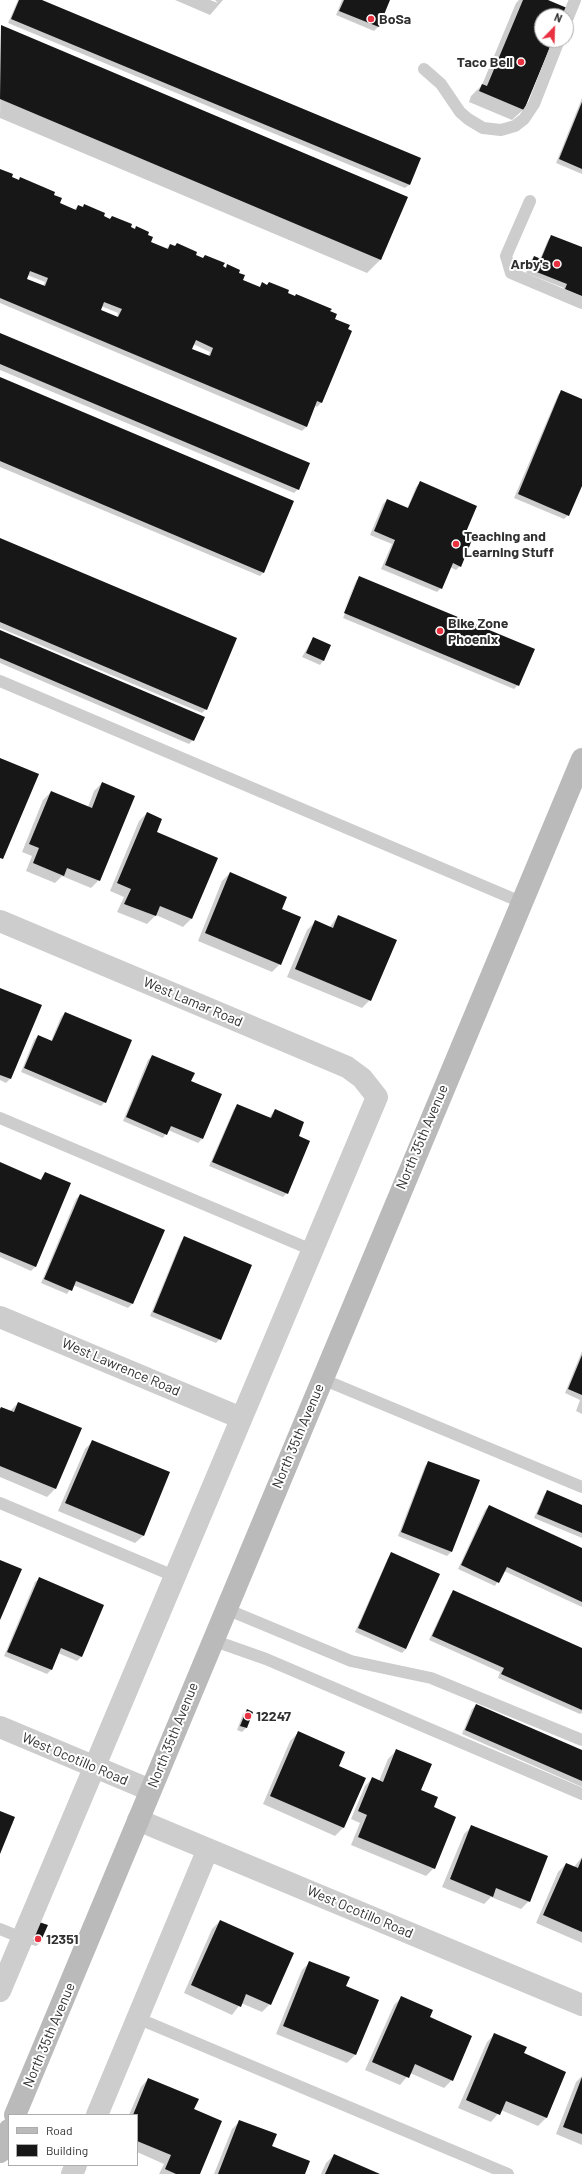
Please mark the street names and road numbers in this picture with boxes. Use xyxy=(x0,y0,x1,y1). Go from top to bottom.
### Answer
street label: West Lamar Road xyxy=(141,974,245,1030)
street label: North 35th Avenue xyxy=(392,1082,452,1192)
street label: West Lawrence Road xyxy=(59,1334,183,1400)
street label: North 35th Avenue xyxy=(268,1381,328,1491)
street label: North 35th Avenue xyxy=(144,1680,202,1790)
street label: West Ocotillo Road xyxy=(19,1729,131,1789)
street label: West Ocotillo Road xyxy=(304,1882,416,1942)
street label: North 35th Avenue xyxy=(19,1980,79,2090)

